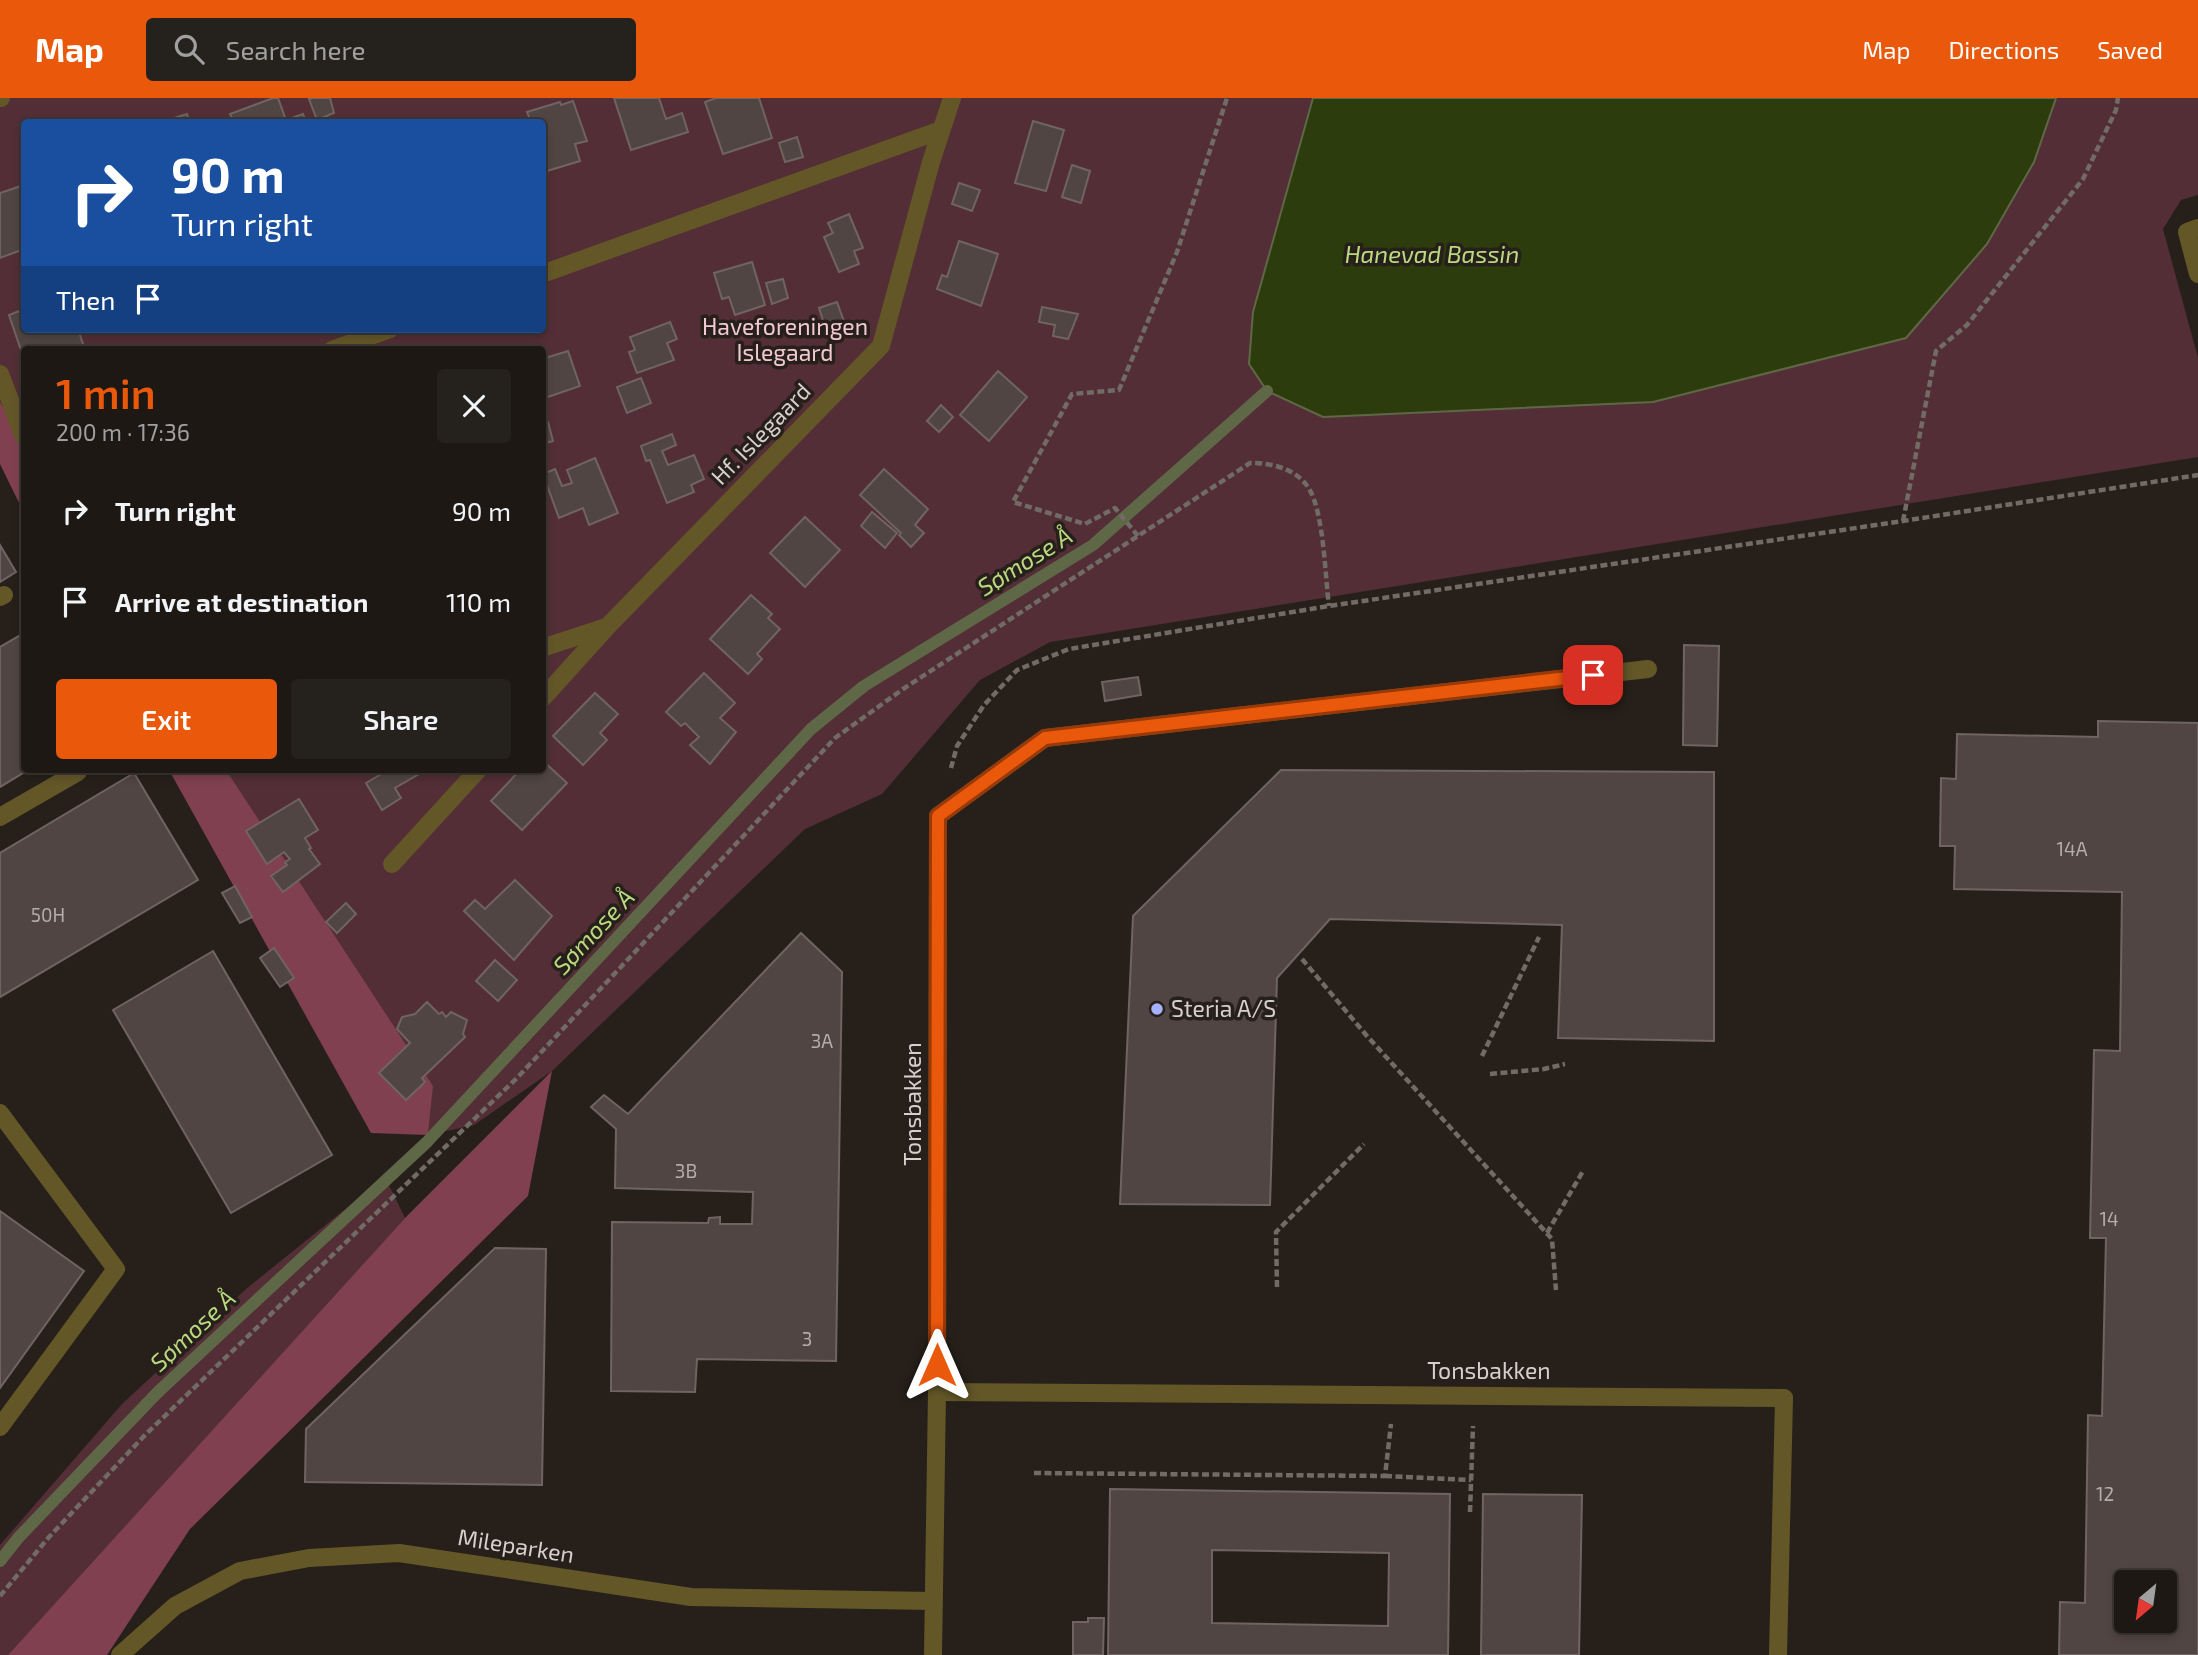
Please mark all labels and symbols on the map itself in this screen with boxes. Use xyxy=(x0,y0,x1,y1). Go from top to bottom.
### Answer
water label: Hanevad Bassin xyxy=(1345,239,1519,268)
park label: Haveforeningen Islegaard xyxy=(702,312,868,366)
street label: Hf. Islegaard xyxy=(705,377,816,490)
water label: Sømose Å xyxy=(972,520,1077,601)
pin xyxy=(1563,645,1623,705)
house number: 14A xyxy=(2056,837,2088,860)
water label: Sømose Å xyxy=(546,882,640,980)
house number: 50H xyxy=(31,903,65,926)
place label: Steria A/S xyxy=(1171,994,1276,1022)
marker: Steria A/S xyxy=(1149,1001,1165,1017)
house number: 3A xyxy=(811,1029,833,1052)
street label: Tonsbakken xyxy=(898,1042,926,1166)
house number: 3B xyxy=(675,1159,697,1182)
house number: 14 xyxy=(2099,1207,2119,1230)
water label: Sømose Å xyxy=(143,1283,241,1377)
house number: 3 xyxy=(802,1327,812,1350)
position arrow xyxy=(900,1328,974,1402)
street label: Tonsbakken xyxy=(1427,1356,1551,1384)
house number: 12 xyxy=(2096,1482,2114,1505)
street label: Mileparken xyxy=(456,1522,576,1568)
north arrow xyxy=(2114,1570,2177,1633)

